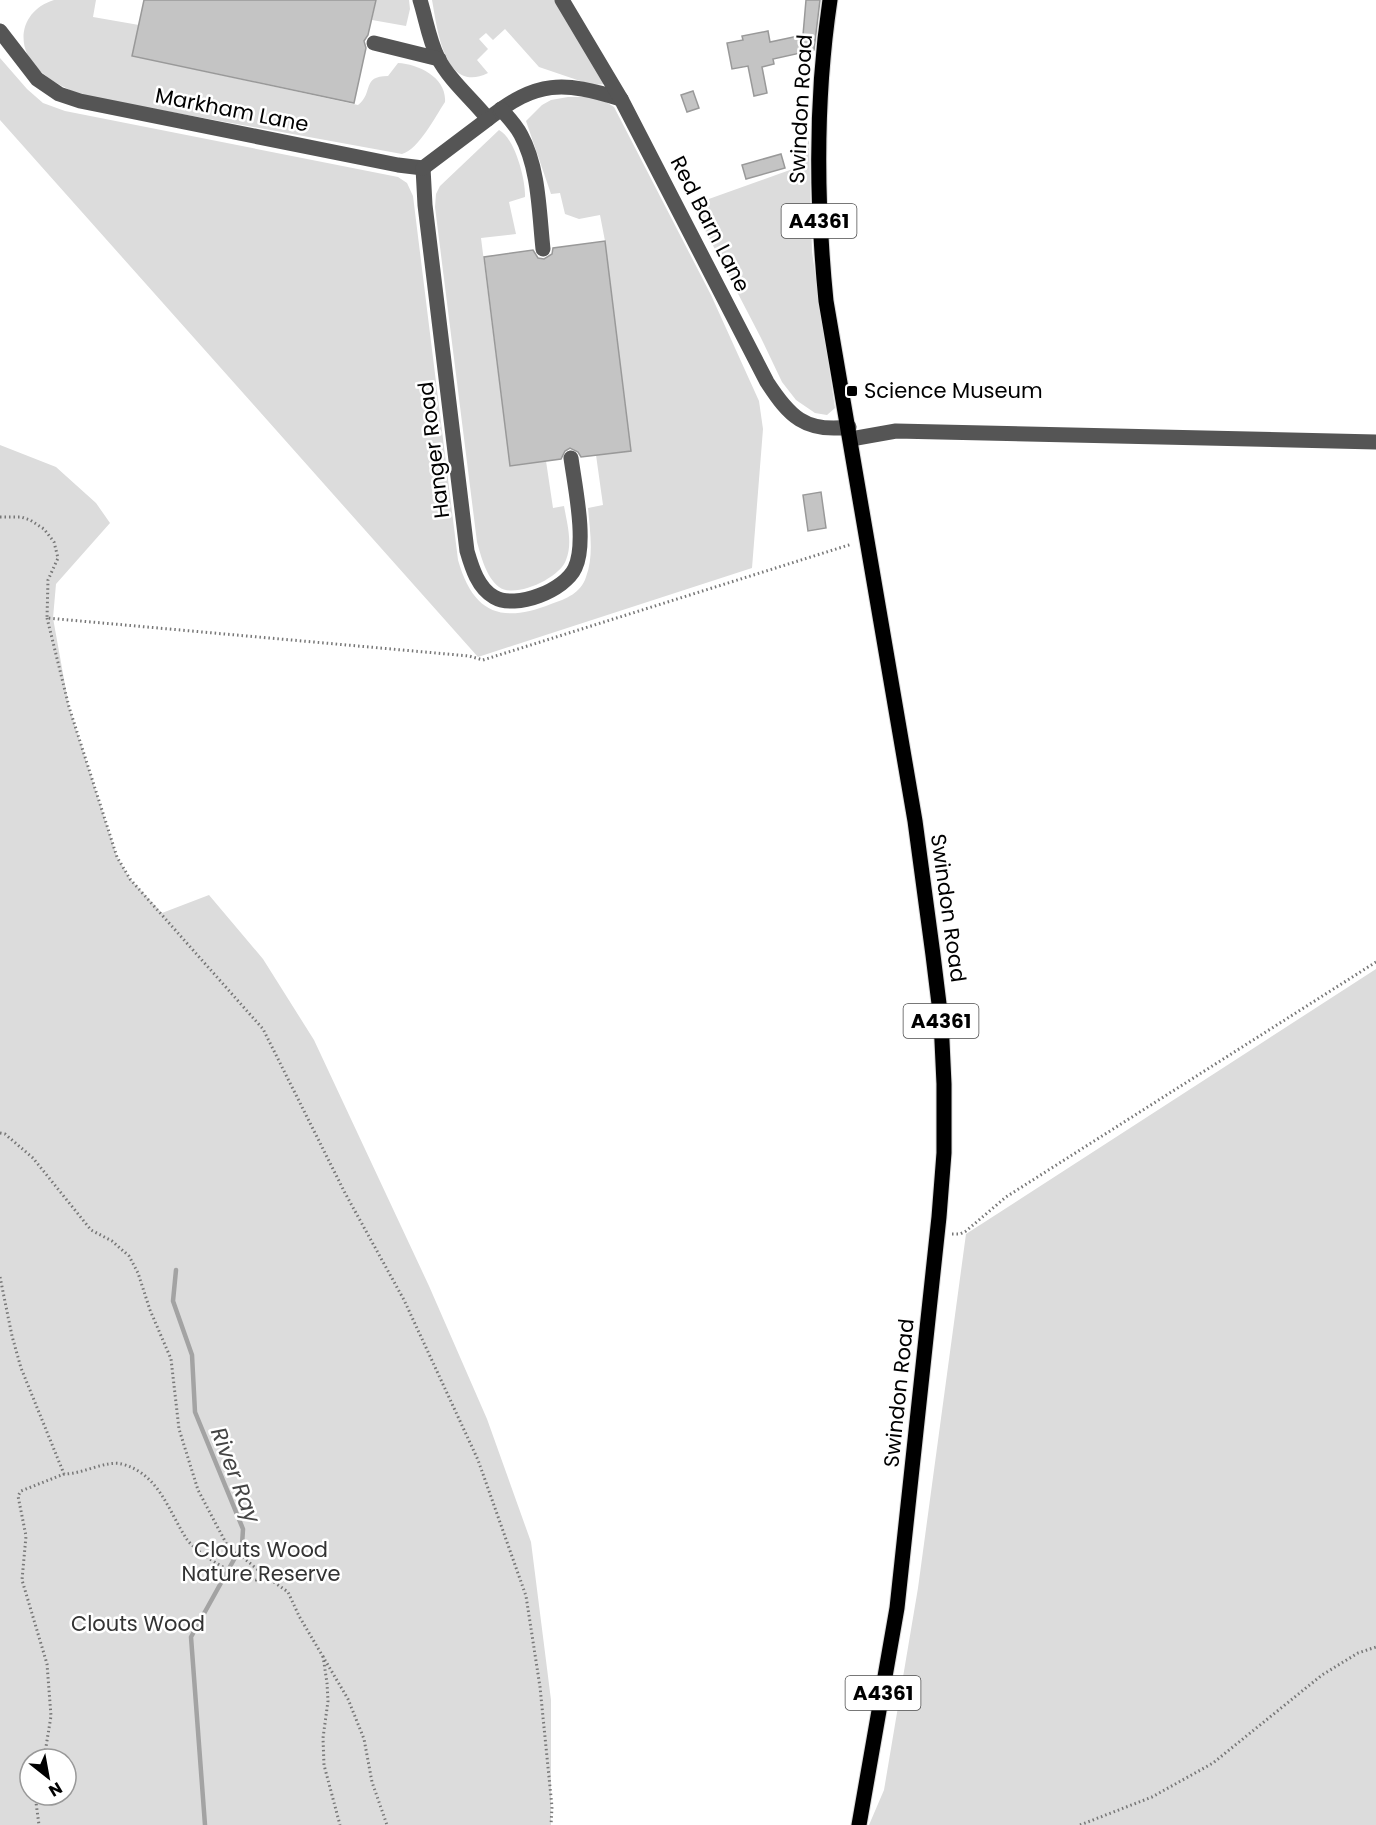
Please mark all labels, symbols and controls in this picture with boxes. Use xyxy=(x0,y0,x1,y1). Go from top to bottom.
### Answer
street label: Swindon Road xyxy=(782,34,819,184)
street label: Markham Lane xyxy=(153,80,311,139)
street label: Red Barn Lane xyxy=(664,151,757,297)
road number: A4361 xyxy=(782,204,856,238)
place label: Science Museum xyxy=(864,376,1043,405)
street label: Hanger Road xyxy=(411,380,456,520)
marker: Science Museum xyxy=(845,384,859,398)
street label: Swindon Road xyxy=(924,832,973,984)
road number: A4361 xyxy=(904,1004,978,1038)
street label: Swindon Road xyxy=(876,1317,921,1469)
water label: River Ray xyxy=(203,1423,269,1529)
park label: Clouts Wood Nature Reserve xyxy=(182,1535,340,1588)
park label: Clouts Wood xyxy=(71,1609,205,1638)
road number: A4361 xyxy=(846,1676,920,1710)
north arrow xyxy=(18,1747,78,1807)
text: N xyxy=(44,1776,67,1802)

